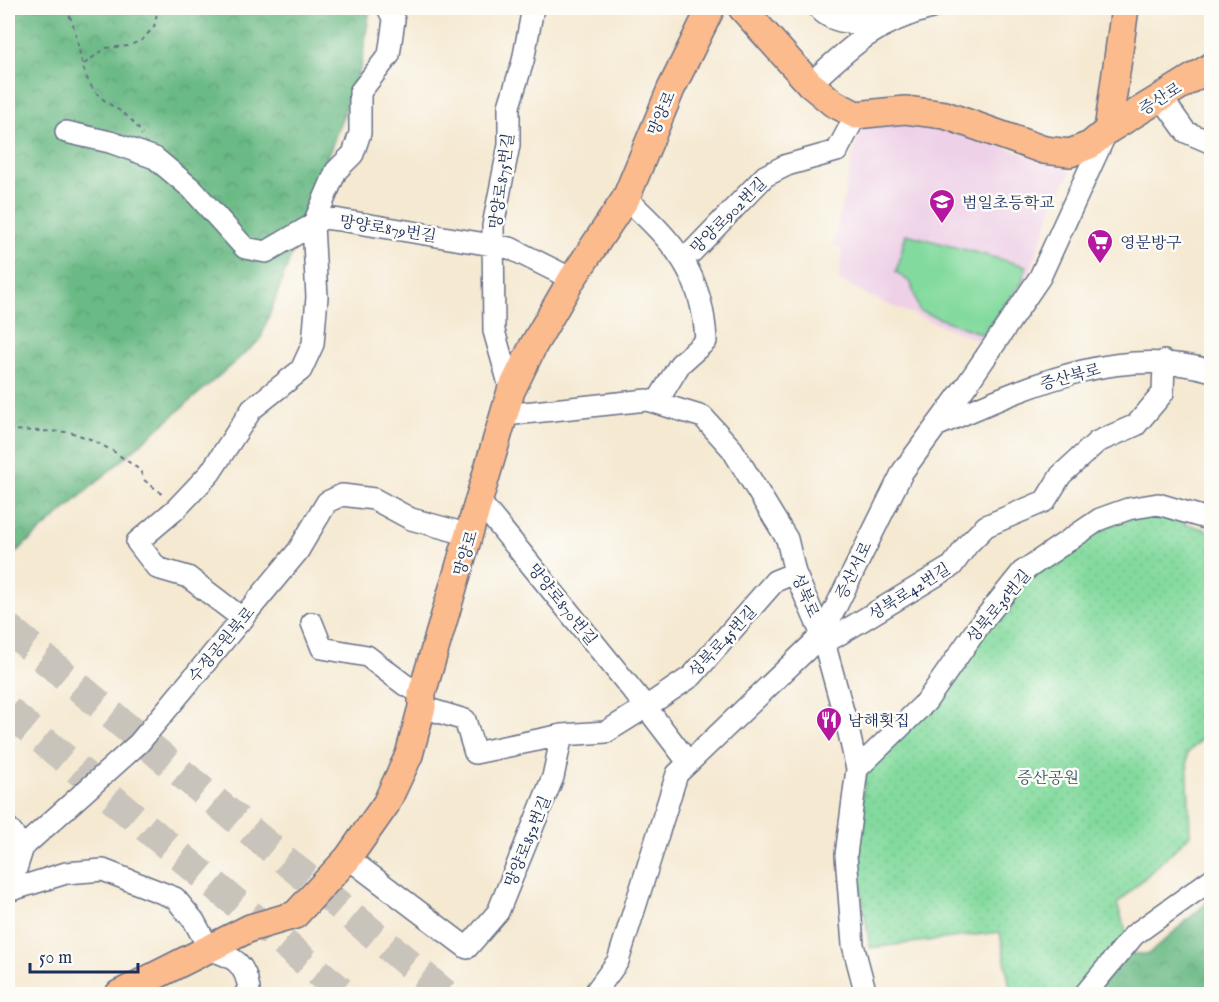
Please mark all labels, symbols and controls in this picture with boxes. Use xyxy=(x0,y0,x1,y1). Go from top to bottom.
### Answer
street label: 증산로 xyxy=(1136,79,1186,120)
street label: 망양로 xyxy=(645,88,681,139)
street label: 망양로875번길 xyxy=(486,132,520,231)
street label: 망양로902번길 xyxy=(687,174,772,259)
school or university icon: 범일초등학교 xyxy=(927,187,957,225)
place label: 범일초등학교 xyxy=(962,194,1055,214)
street label: 망양로879번길 xyxy=(338,212,438,248)
supermarket icon: 영문방구 xyxy=(1085,227,1115,265)
place label: 영문방구 xyxy=(1120,234,1182,254)
street label: 증산북로 xyxy=(1038,360,1103,396)
street label: 망양로 xyxy=(451,528,483,579)
street label: 증산서로 xyxy=(832,538,878,603)
street label: 성북로42번길 xyxy=(865,560,955,626)
street label: 망양로870번길 xyxy=(523,561,600,650)
street label: 성북로36번길 xyxy=(963,566,1036,648)
street label: 성북로 xyxy=(786,571,823,622)
street label: 성북로45번길 xyxy=(685,602,762,682)
street label: 수정공원북로 xyxy=(185,603,260,687)
restaurant icon: 남해횟집 xyxy=(814,705,844,743)
place label: 남해횟집 xyxy=(848,712,910,732)
park label: 증산공원 xyxy=(1017,769,1079,789)
street label: 망양로852번길 xyxy=(501,793,556,890)
scale bar xyxy=(30,936,138,974)
text: 50 m xyxy=(39,947,72,970)

